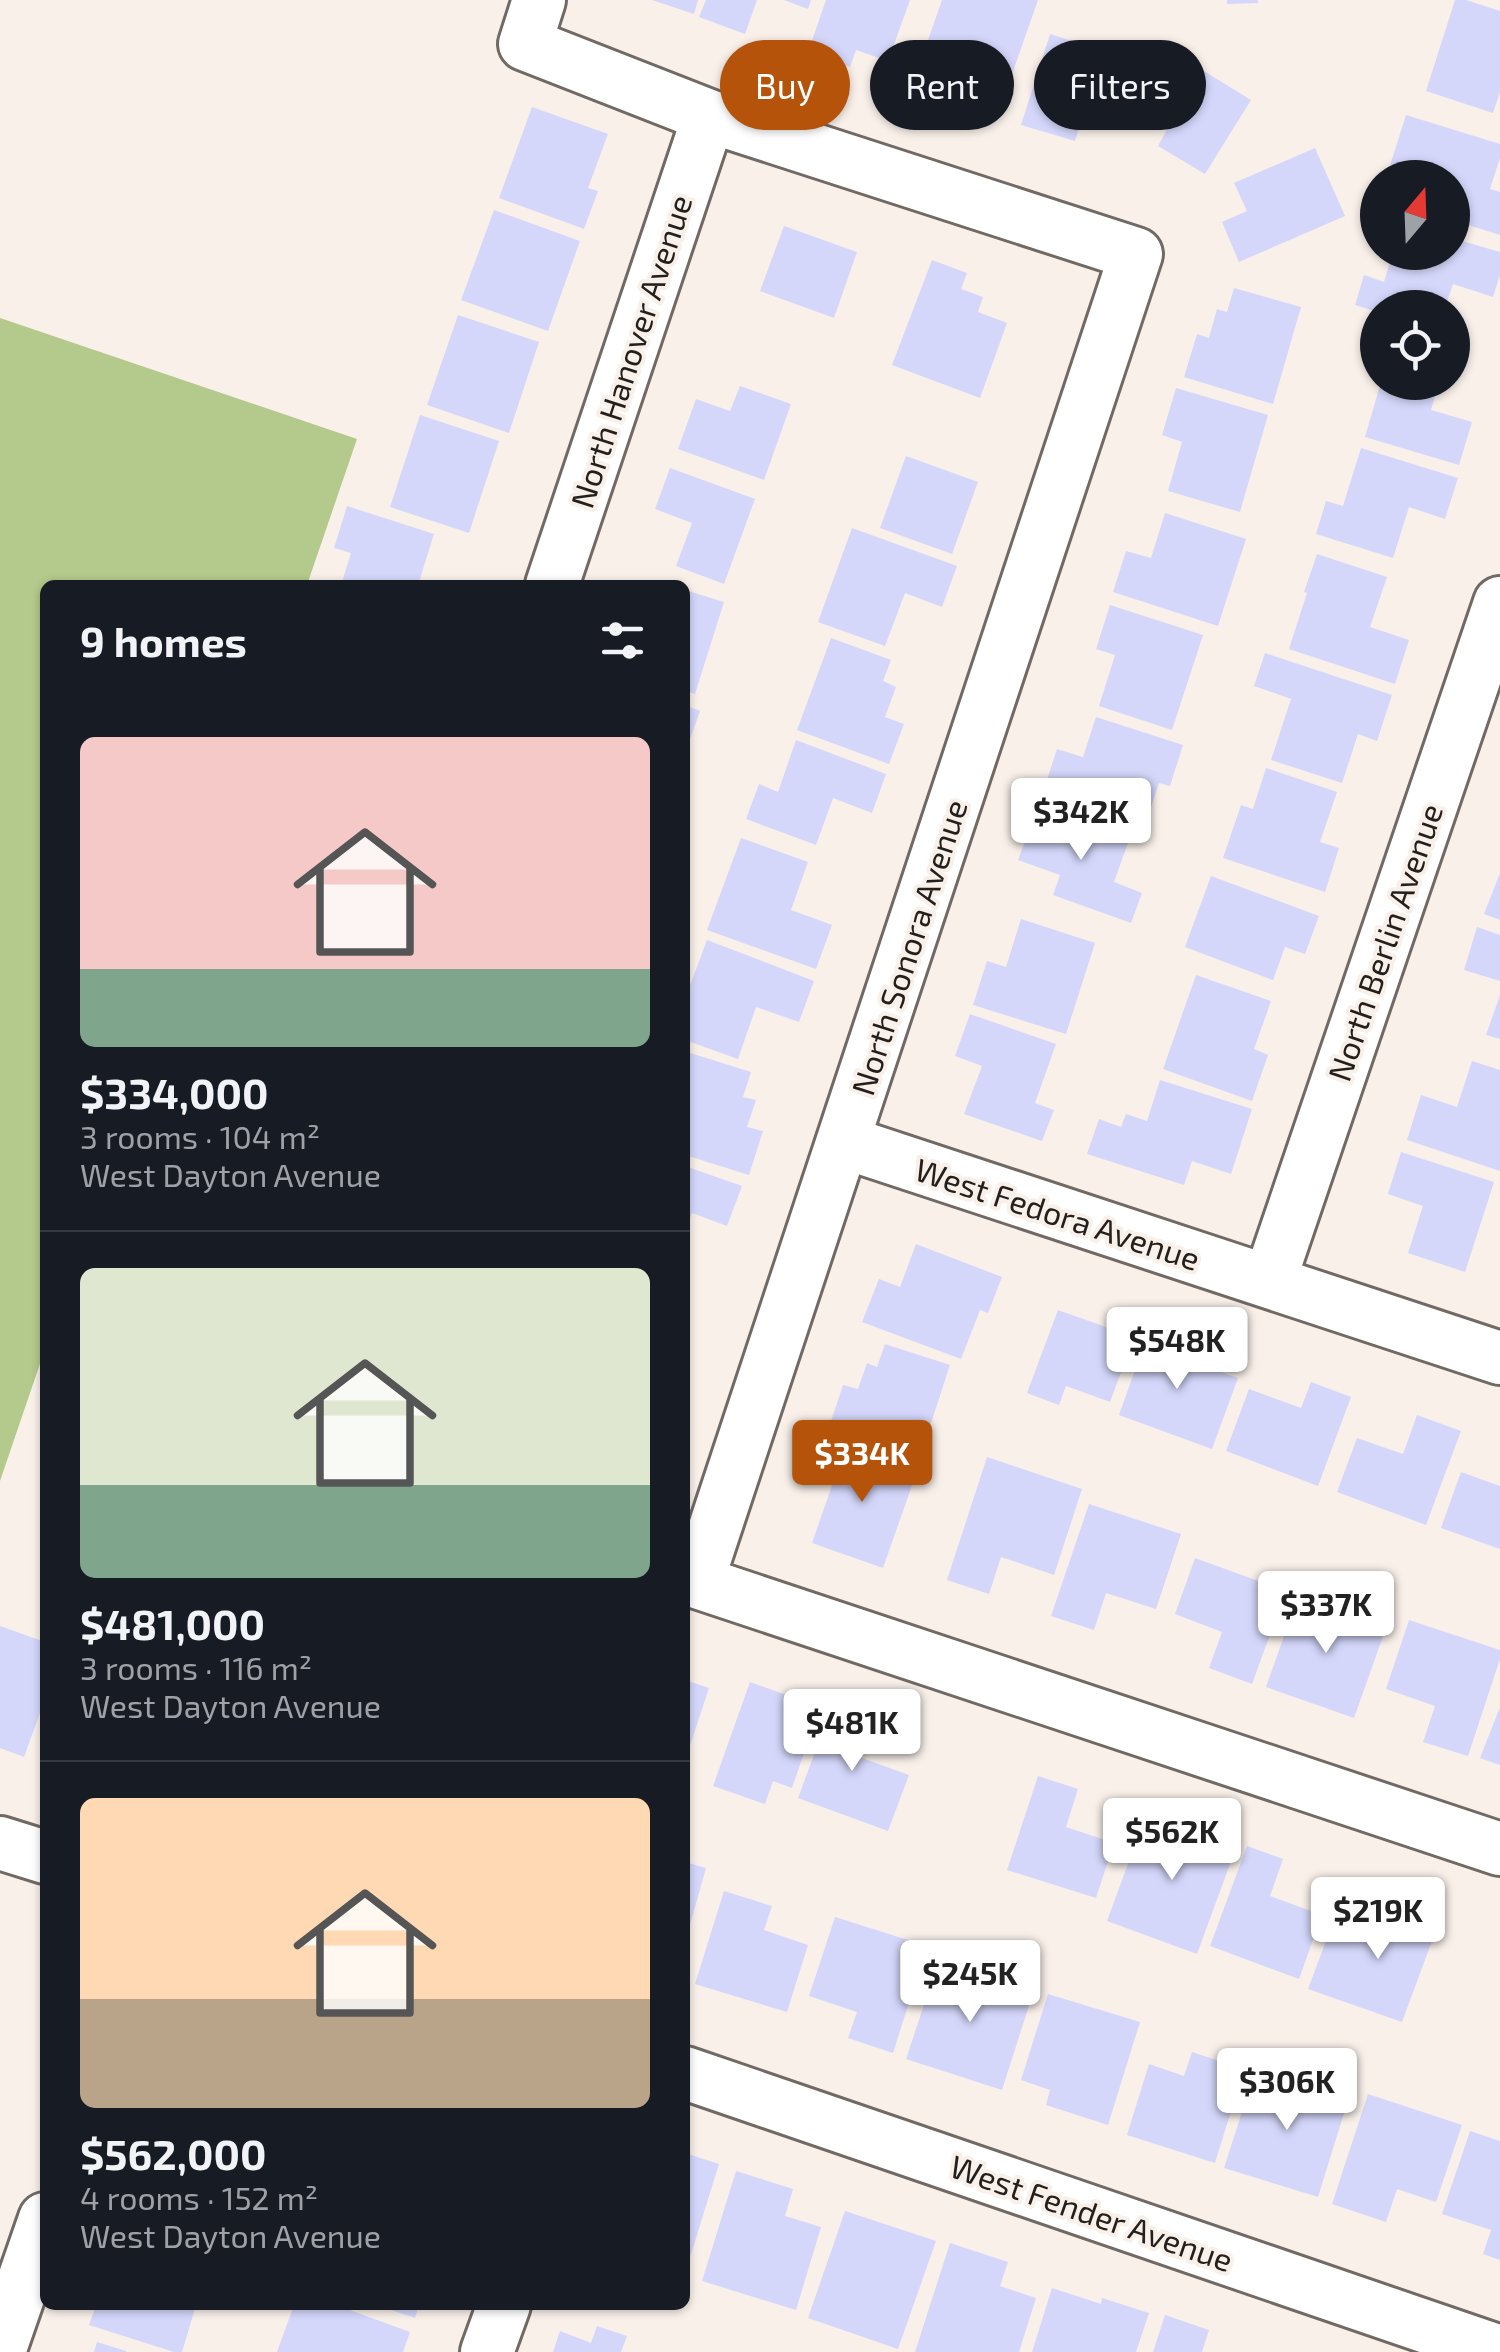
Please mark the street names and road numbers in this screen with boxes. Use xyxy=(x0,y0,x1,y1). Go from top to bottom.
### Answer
street label: North Hanover Avenue xyxy=(561,190,699,512)
street label: North Sonora Avenue xyxy=(842,794,974,1100)
street label: North Berlin Avenue xyxy=(1319,798,1449,1086)
street label: West Fedora Avenue xyxy=(911,1149,1205,1277)
street label: West Fender Avenue xyxy=(946,2146,1238,2278)

